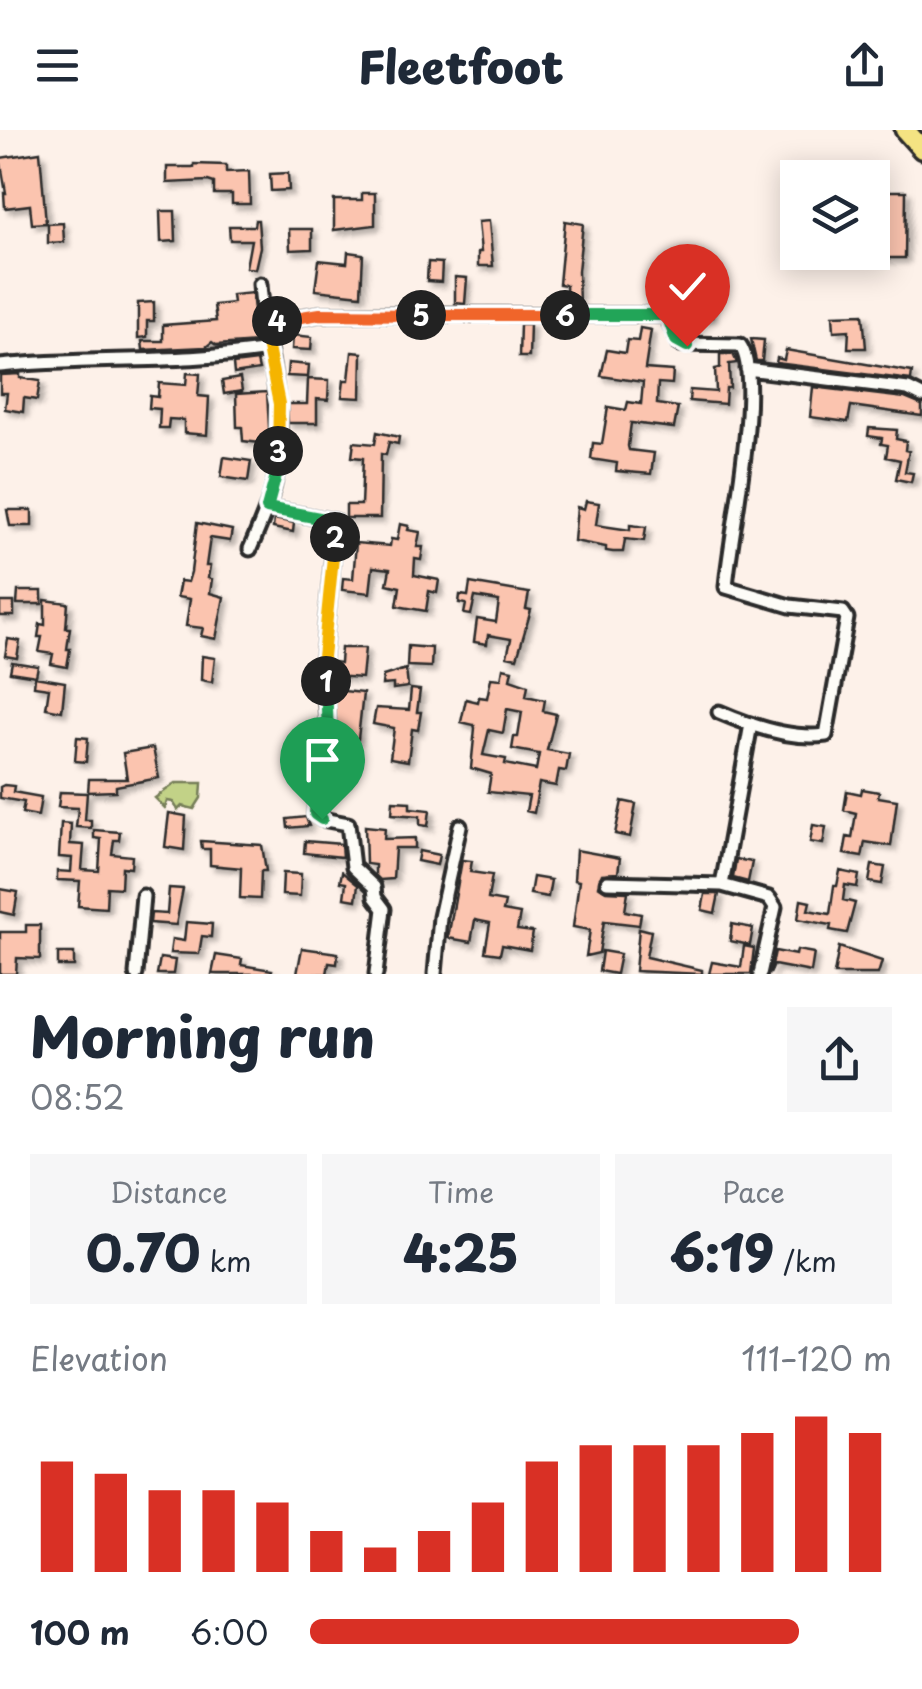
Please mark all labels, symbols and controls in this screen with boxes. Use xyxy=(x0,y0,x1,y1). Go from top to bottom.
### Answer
text: Fleetfoot xyxy=(358,31,564,99)
icon: menu xyxy=(30,38,85,93)
icon: share xyxy=(837,38,892,93)
map controls xyxy=(780,160,890,270)
button: layers xyxy=(780,160,890,270)
pin xyxy=(645,244,730,347)
icon: check xyxy=(660,259,715,314)
pin: 5 xyxy=(396,290,446,340)
pin: 6 xyxy=(540,290,590,340)
text: 5 xyxy=(412,293,430,336)
text: 6 xyxy=(555,293,575,336)
pin: 4 xyxy=(252,296,302,346)
text: 4 xyxy=(267,299,287,342)
pin: 3 xyxy=(253,426,303,476)
text: 3 xyxy=(269,429,287,472)
pin: 2 xyxy=(310,512,360,562)
text: 2 xyxy=(325,515,345,558)
pin: 1 xyxy=(301,656,351,706)
text: 1 xyxy=(319,659,333,702)
pin xyxy=(280,717,365,820)
icon: arrive xyxy=(295,732,350,787)
text: Morning run xyxy=(30,994,375,1077)
button: share xyxy=(787,1007,892,1112)
text: 08:52 xyxy=(30,1073,125,1121)
text: Distance xyxy=(110,1170,227,1213)
text: Time xyxy=(428,1170,494,1213)
text: Pace xyxy=(722,1170,785,1213)
text: 0.70 xyxy=(86,1213,200,1289)
text: 4:25 xyxy=(403,1213,519,1289)
text: 6:19 xyxy=(670,1213,774,1289)
text: km xyxy=(200,1239,252,1282)
text: /km xyxy=(774,1239,837,1282)
text: Elevation xyxy=(30,1334,168,1382)
text: 111–120 m xyxy=(741,1334,892,1382)
text: 100 m xyxy=(30,1608,130,1656)
text: 6:00 xyxy=(190,1608,268,1656)

